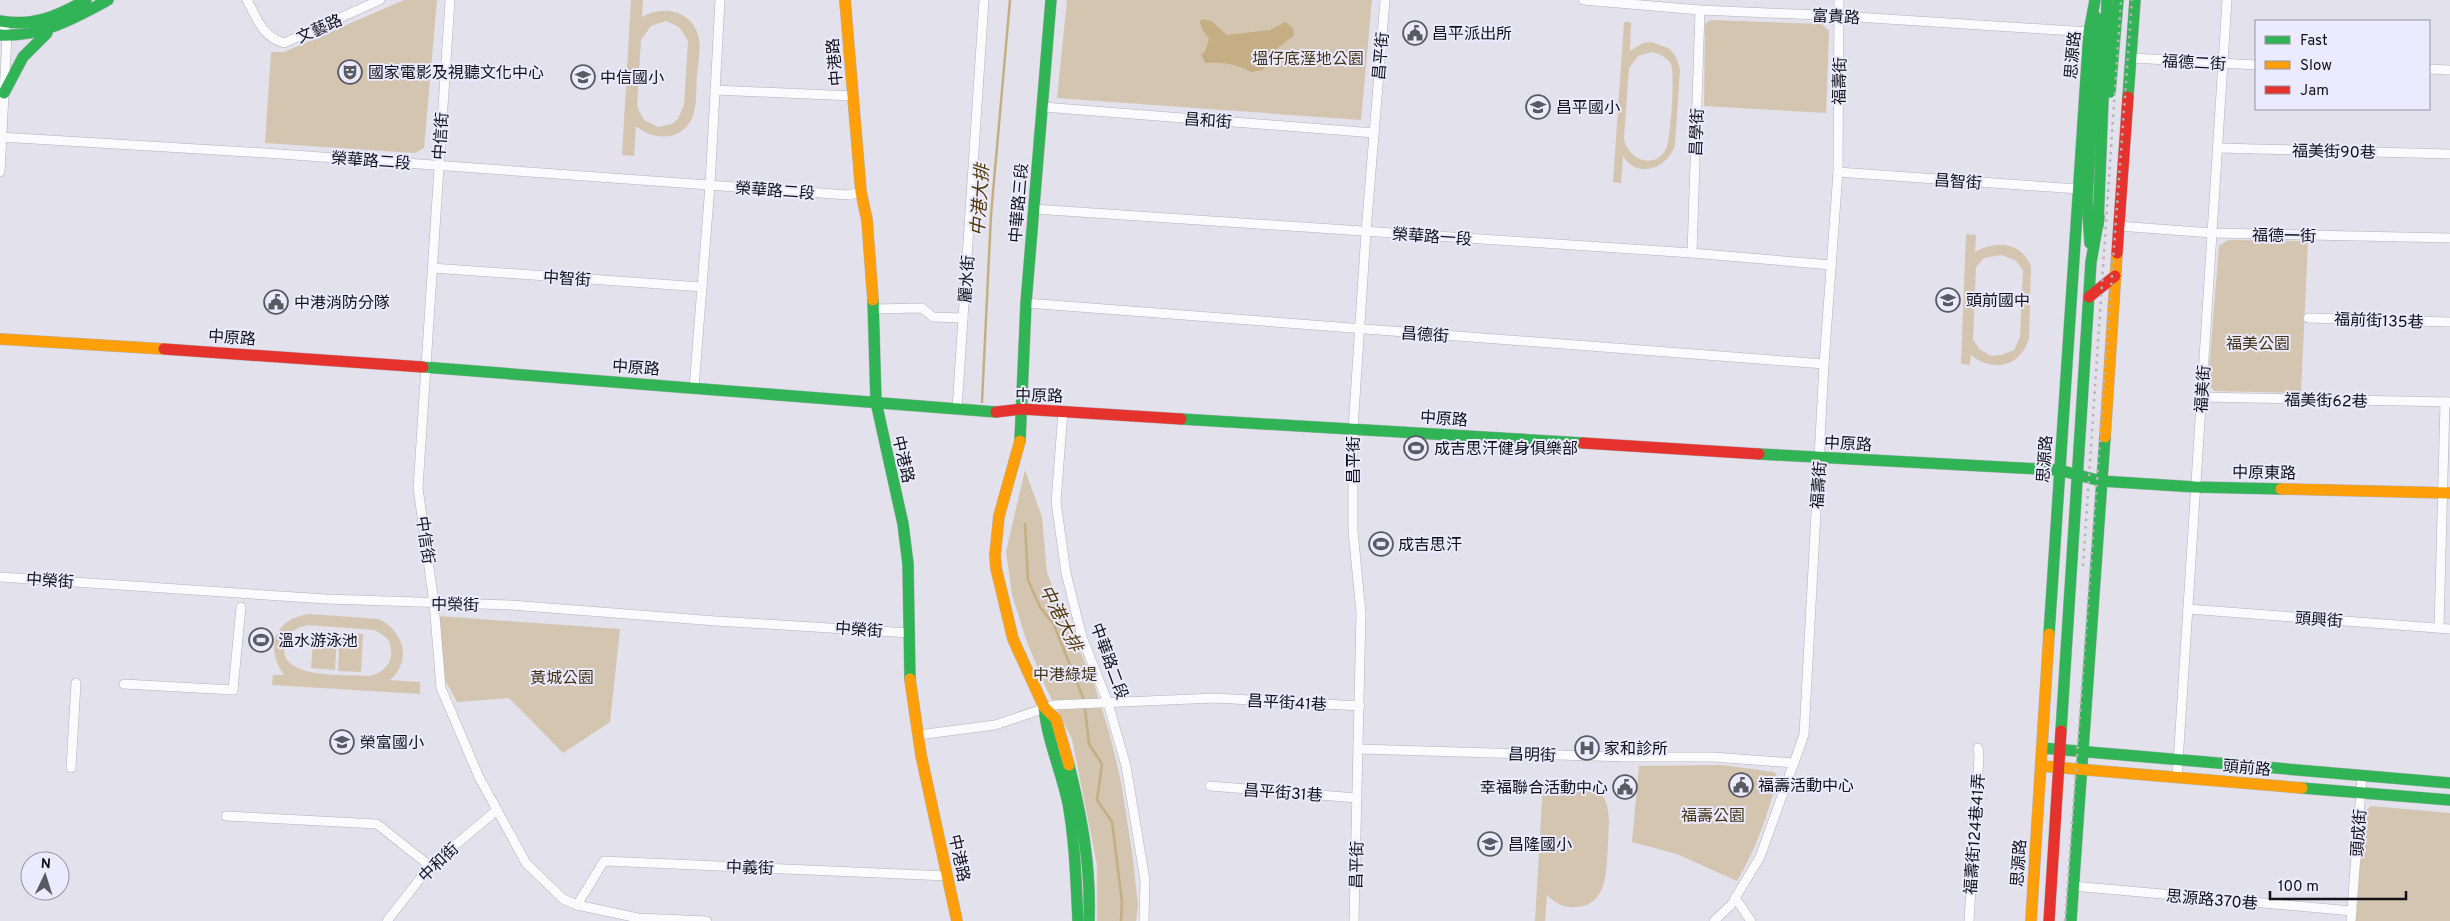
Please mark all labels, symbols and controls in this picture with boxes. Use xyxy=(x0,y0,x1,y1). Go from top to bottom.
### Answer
street label: 富貴路 xyxy=(1811,7,1860,29)
street label: 文藝路 xyxy=(294,11,346,49)
public building icon: 昌平派出所 xyxy=(1402,20,1428,46)
legend xyxy=(2255,20,2430,110)
place label: 昌平派出所 xyxy=(1432,25,1512,45)
street label: 思源路 xyxy=(2062,30,2086,80)
street label: 昌平街 xyxy=(1370,31,1394,81)
text: Fast xyxy=(2300,32,2328,51)
street label: 中港路 xyxy=(824,37,848,87)
park label: 塭仔底溼地公園 xyxy=(1252,50,1364,70)
street label: 福德二街 xyxy=(2161,52,2226,76)
street label: 福壽街 xyxy=(1831,57,1851,105)
text: Slow xyxy=(2300,57,2332,76)
theatre icon: 國家電影及視聽文化中心 xyxy=(337,59,363,85)
place label: 國家電影及視聽文化中心 xyxy=(368,64,544,84)
school or university icon: 中信國小 xyxy=(570,64,596,90)
place label: 中信國小 xyxy=(600,69,664,89)
text: Jam xyxy=(2300,82,2329,101)
school or university icon: 昌平國小 xyxy=(1525,94,1551,120)
place label: 昌平國小 xyxy=(1556,99,1620,119)
street label: 昌學街 xyxy=(1687,108,1709,156)
street label: 昌和街 xyxy=(1183,110,1233,134)
street label: 中信街 xyxy=(430,111,454,161)
street label: 福美街90巷 xyxy=(2292,142,2376,164)
street label: 榮華路二段 xyxy=(330,149,411,175)
water label: 中港大排 xyxy=(968,161,996,237)
street label: 中華路三段 xyxy=(1007,162,1033,244)
street label: 昌智街 xyxy=(1933,171,1983,195)
street label: 榮華路二段 xyxy=(734,179,815,205)
street label: 榮華路一段 xyxy=(1391,225,1472,251)
street label: 福德一街 xyxy=(2252,226,2316,248)
street label: 麗水街 xyxy=(956,254,980,304)
street label: 中智街 xyxy=(542,268,592,292)
school or university icon: 頭前國中 xyxy=(1935,287,1961,313)
public building icon: 中港消防分隊 xyxy=(263,289,289,315)
place label: 頭前國中 xyxy=(1966,292,2030,312)
place label: 中港消防分隊 xyxy=(294,294,390,314)
street label: 福前街135巷 xyxy=(2334,310,2424,334)
street label: 昌德街 xyxy=(1400,324,1450,348)
street label: 中原路 xyxy=(207,327,257,351)
park label: 福美公園 xyxy=(2226,335,2290,355)
street label: 中原路 xyxy=(611,357,661,381)
street label: 福美街 xyxy=(2192,364,2216,414)
street label: 中原路 xyxy=(1015,387,1063,407)
street label: 福美街62巷 xyxy=(2284,391,2368,413)
street label: 中原路 xyxy=(1419,408,1469,432)
street label: 中港路 xyxy=(887,434,917,485)
street label: 中原路 xyxy=(1823,434,1872,456)
street label: 思源路 xyxy=(2034,434,2058,484)
sports icon: 成吉思汗健身俱樂部 xyxy=(1403,435,1429,461)
street label: 昌平街 xyxy=(1345,436,1365,484)
place label: 成吉思汗健身俱樂部 xyxy=(1434,440,1578,460)
street label: 福壽街 xyxy=(1808,460,1832,510)
street label: 中原東路 xyxy=(2232,463,2296,485)
street label: 中信街 xyxy=(411,515,437,565)
sports icon: 成吉思汗 xyxy=(1368,531,1394,557)
place label: 成吉思汗 xyxy=(1398,536,1462,556)
street label: 中榮街 xyxy=(25,570,75,594)
water label: 中港大排 xyxy=(1033,581,1087,658)
street label: 中榮街 xyxy=(431,596,479,616)
street label: 頭興街 xyxy=(2294,609,2344,633)
street label: 中榮街 xyxy=(834,619,884,643)
street label: 中華路二段 xyxy=(1085,621,1131,703)
sports icon: 溫水游泳池 xyxy=(248,627,274,653)
place label: 溫水游泳池 xyxy=(278,632,358,652)
park label: 中港綠堤 xyxy=(1033,666,1097,686)
park label: 黃城公園 xyxy=(530,669,594,689)
street label: 昌平街41巷 xyxy=(1246,692,1327,716)
school or university icon: 榮富國小 xyxy=(329,729,355,755)
place label: 榮富國小 xyxy=(360,734,424,754)
hospital icon: 家和診所 xyxy=(1574,735,1600,761)
place label: 家和診所 xyxy=(1604,740,1668,760)
street label: 昌明街 xyxy=(1508,745,1556,767)
street label: 頭前路 xyxy=(2222,757,2272,781)
public building icon: 福壽活動中心 xyxy=(1728,772,1754,798)
street label: 福壽街124巷41弄 xyxy=(1962,773,1990,895)
public building icon: 幸福聯合活動中心 xyxy=(1612,774,1638,800)
place label: 福壽活動中心 xyxy=(1758,777,1854,797)
place label: 幸福聯合活動中心 xyxy=(1480,779,1608,799)
street label: 昌平街31巷 xyxy=(1242,781,1323,807)
park label: 福壽公園 xyxy=(1681,807,1745,827)
street label: 頭成街 xyxy=(2348,808,2372,858)
school or university icon: 昌隆國小 xyxy=(1477,831,1503,857)
street label: 中港路 xyxy=(943,833,973,884)
place label: 昌隆國小 xyxy=(1508,836,1572,856)
street label: 思源路 xyxy=(2008,838,2032,888)
street label: 中和街 xyxy=(415,840,464,887)
street label: 昌平街 xyxy=(1348,841,1368,889)
north arrow xyxy=(20,851,70,901)
text: N xyxy=(40,856,51,873)
street label: 中義街 xyxy=(726,858,774,880)
scale bar xyxy=(2270,868,2406,900)
text: 100 m xyxy=(2278,878,2319,897)
street label: 思源路370巷 xyxy=(2165,887,2258,915)

